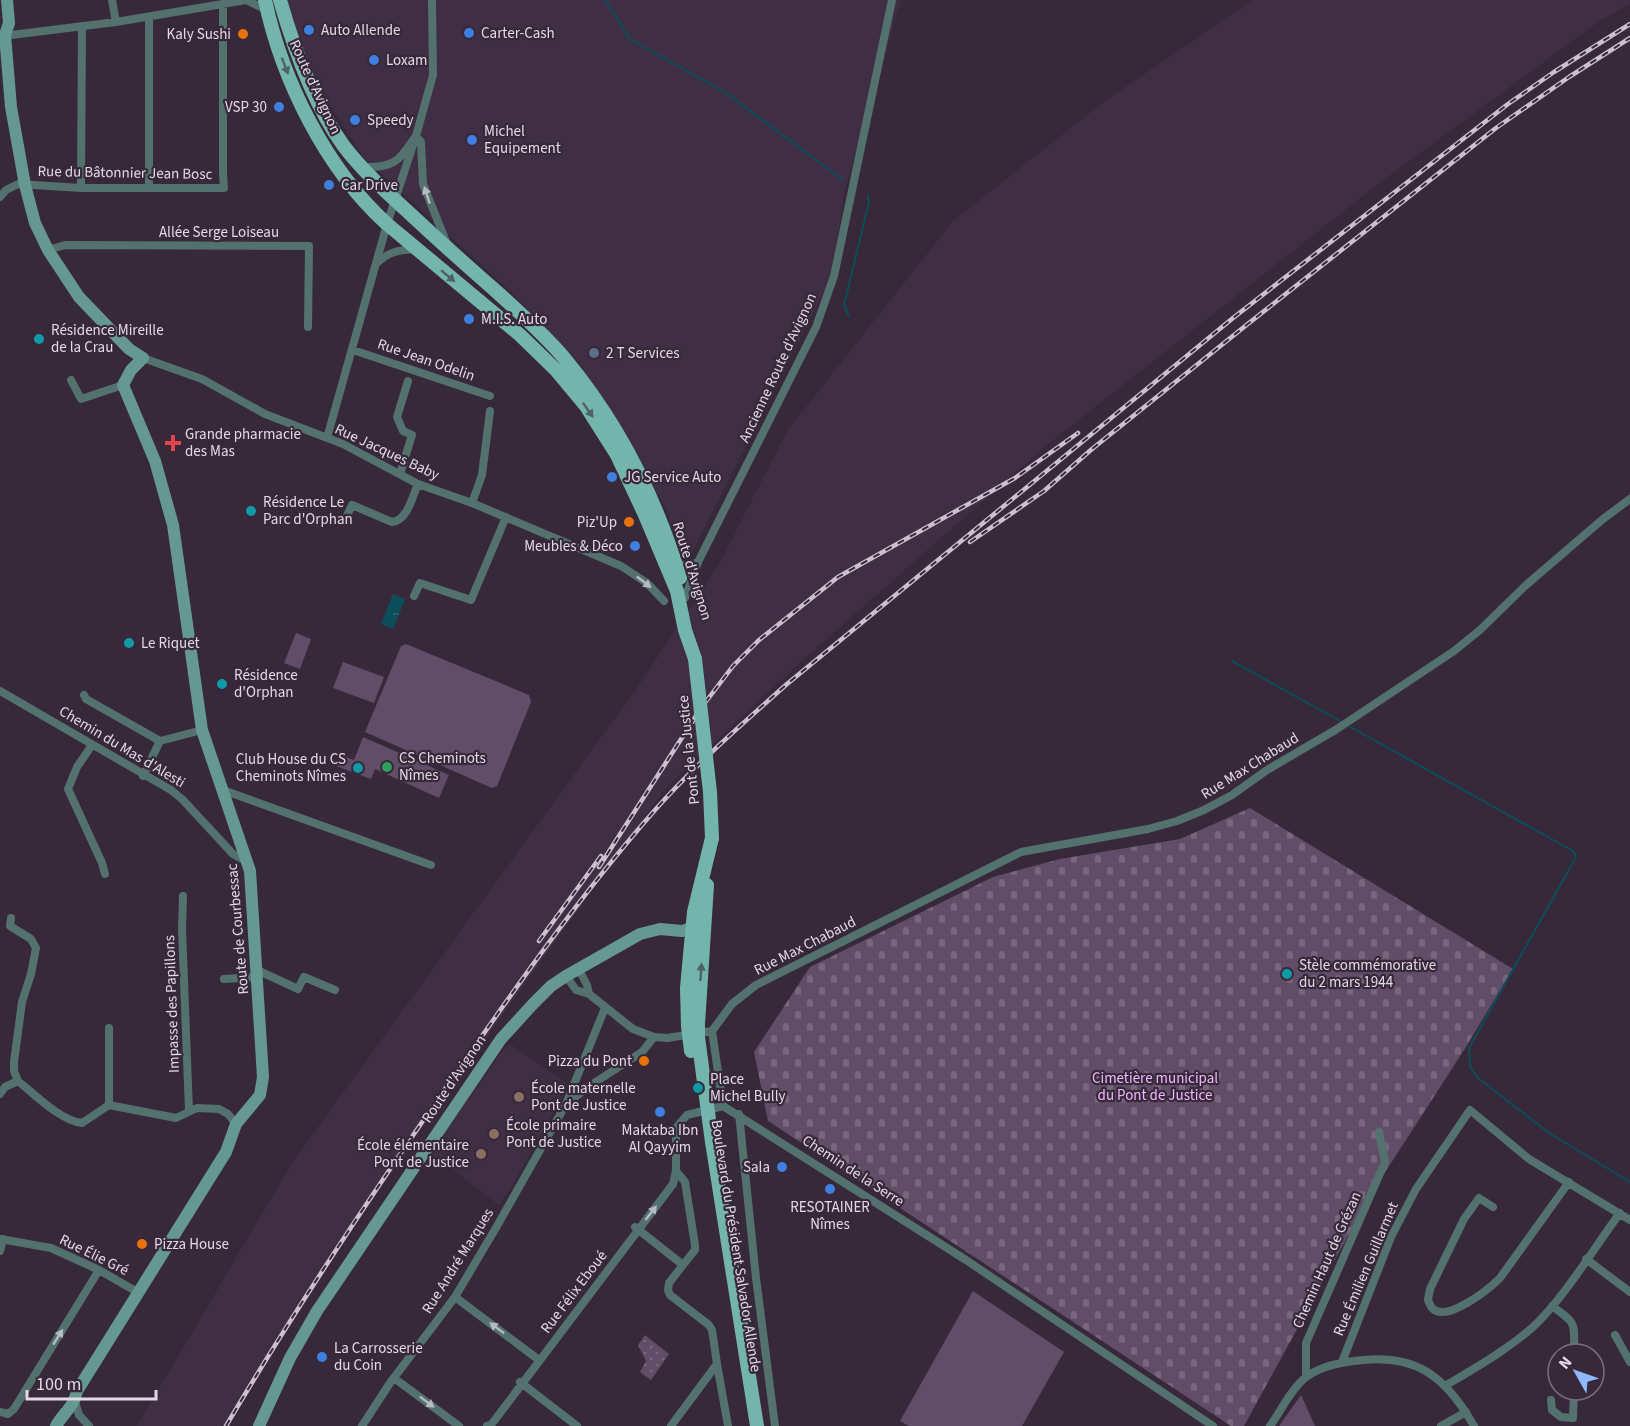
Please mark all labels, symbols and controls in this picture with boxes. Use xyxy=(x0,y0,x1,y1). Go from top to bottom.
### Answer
place label: Auto Allende xyxy=(321,20,400,41)
marker: Auto Allende xyxy=(302,23,316,37)
place label: Carter-Cash xyxy=(481,23,555,44)
place label: Kaly Sushi xyxy=(167,24,231,45)
marker: Carter-Cash xyxy=(462,26,476,40)
marker: Kaly Sushi xyxy=(236,27,250,41)
street label: Route d'Avignon xyxy=(284,36,346,138)
place label: Loxam xyxy=(386,50,428,71)
marker: Loxam xyxy=(367,53,381,67)
one-way arrow xyxy=(281,57,290,75)
place label: VSP 30 xyxy=(225,97,267,118)
marker: VSP 30 xyxy=(272,100,286,114)
place label: Speedy xyxy=(367,110,414,131)
marker: Speedy xyxy=(348,113,362,127)
place label: Michel Equipement xyxy=(484,121,561,159)
marker: Michel Equipement xyxy=(465,133,479,147)
street label: Rue du Bâtonnier Jean Bosc xyxy=(37,161,213,185)
place label: Car Drive xyxy=(341,175,398,196)
marker: Car Drive xyxy=(322,178,336,192)
one-way arrow xyxy=(421,186,431,204)
street label: Allée Serge Loiseau xyxy=(159,222,279,243)
one-way arrow xyxy=(440,269,456,282)
street label: Ancienne Route d'Avignon xyxy=(734,290,822,446)
place label: M.I.S. Auto xyxy=(481,309,547,330)
marker: M.I.S. Auto xyxy=(462,312,476,326)
place label: Résidence Mireille de la Crau xyxy=(51,320,164,358)
marker: Résidence Mireille de la Crau xyxy=(32,332,46,346)
street label: Rue Jean Odelin xyxy=(374,334,478,386)
place label: 2 T Services xyxy=(606,343,679,364)
marker: 2 T Services xyxy=(587,346,601,360)
one-way arrow xyxy=(582,402,593,418)
street label: Rue Jacques Baby xyxy=(331,419,443,485)
place label: Grande pharmacie des Mas xyxy=(185,424,301,462)
marker: Grande pharmacie des Mas xyxy=(166,436,180,450)
place label: JG Service Auto xyxy=(624,467,721,488)
marker: JG Service Auto xyxy=(605,470,619,484)
place label: Résidence Le Parc d'Orphan xyxy=(263,492,353,530)
marker: Résidence Le Parc d'Orphan xyxy=(244,504,258,518)
place label: Piz'Up xyxy=(577,512,617,533)
marker: Piz'Up xyxy=(622,515,636,529)
street label: Route d'Avignon xyxy=(667,519,717,623)
place label: Meubles & Déco xyxy=(524,536,623,557)
marker: Meubles & Déco xyxy=(628,539,642,553)
one-way arrow xyxy=(636,575,652,588)
place label: Le Riquet xyxy=(141,633,200,654)
marker: Le Riquet xyxy=(122,636,136,650)
place label: Résidence d'Orphan xyxy=(234,665,298,703)
marker: Résidence d'Orphan xyxy=(215,677,229,691)
street label: Pont de la Justice xyxy=(673,694,705,806)
street label: Chemin du Mas d'Alesti xyxy=(55,701,189,793)
street label: Rue Max Chabaud xyxy=(1197,727,1303,805)
place label: CS Cheminots Nîmes xyxy=(399,748,486,786)
place label: Club House du CS Cheminots Nîmes xyxy=(236,749,346,787)
marker: CS Cheminots Nîmes xyxy=(380,760,394,774)
marker: Club House du CS Cheminots Nîmes xyxy=(351,761,365,775)
street label: Route de Courbessac xyxy=(222,862,254,995)
street label: Rue Max Chabaud xyxy=(750,911,860,981)
street label: Impasse des Papillons xyxy=(159,935,185,1073)
place label: Stèle commémorative du 2 mars 1944 xyxy=(1299,955,1436,993)
one-way arrow xyxy=(697,962,706,981)
marker: Stèle commémorative du 2 mars 1944 xyxy=(1280,967,1294,981)
street label: Route d'Avignon xyxy=(417,1031,491,1127)
place label: Pizza du Pont xyxy=(548,1051,632,1072)
marker: Pizza du Pont xyxy=(637,1054,651,1068)
park label: Cimetière municipal du Pont de Justice xyxy=(1092,1068,1218,1106)
place label: Place Michel Bully xyxy=(710,1069,786,1107)
place label: École maternelle Pont de Justice xyxy=(531,1078,636,1116)
marker: Place Michel Bully xyxy=(691,1081,705,1095)
marker: École maternelle Pont de Justice xyxy=(512,1090,526,1104)
marker: Maktaba Ibn Al Qayyim xyxy=(653,1105,667,1119)
place label: École primaire Pont de Justice xyxy=(506,1115,601,1153)
street label: Boulevard du Président Salvador Allende xyxy=(706,1118,766,1374)
place label: Maktaba Ibn Al Qayyim xyxy=(622,1120,698,1158)
marker: École primaire Pont de Justice xyxy=(487,1127,501,1141)
street label: Chemin de la Serre xyxy=(798,1130,908,1212)
place label: École élémentaire Pont de Justice xyxy=(357,1135,469,1173)
marker: École élémentaire Pont de Justice xyxy=(474,1147,488,1161)
place label: Sala xyxy=(743,1157,770,1178)
marker: Sala xyxy=(775,1160,789,1174)
marker: RESOTAINER Nîmes xyxy=(823,1182,837,1196)
street label: Chemin Haut de Grézan xyxy=(1287,1188,1367,1332)
place label: RESOTAINER Nîmes xyxy=(790,1197,870,1235)
street label: Rue Émilien Guillarmet xyxy=(1328,1199,1404,1339)
street label: Rue André Marques xyxy=(417,1204,499,1318)
one-way arrow xyxy=(644,1206,656,1221)
street label: Rue Élie Gré xyxy=(56,1229,132,1281)
place label: Pizza House xyxy=(154,1234,229,1255)
marker: Pizza House xyxy=(135,1237,149,1251)
street label: Rue Félix Eboué xyxy=(536,1246,612,1338)
one-way arrow xyxy=(489,1323,504,1335)
one-way arrow xyxy=(53,1329,64,1345)
place label: La Carrosserie du Coin xyxy=(334,1338,423,1376)
north arrow xyxy=(1546,1342,1606,1402)
marker: La Carrosserie du Coin xyxy=(315,1350,329,1364)
text: N xyxy=(1553,1352,1577,1374)
scale bar xyxy=(27,1363,156,1401)
text: 100 m xyxy=(36,1372,81,1397)
one-way arrow xyxy=(418,1396,434,1408)

